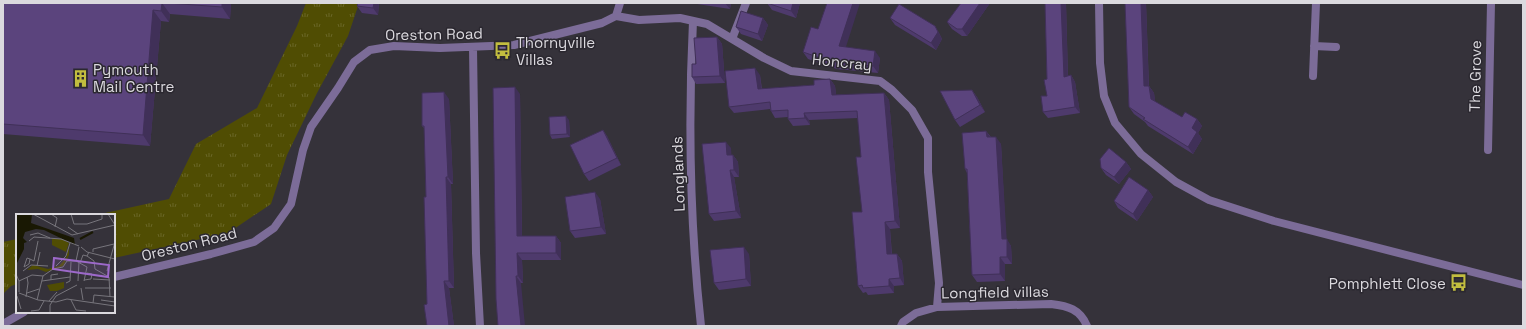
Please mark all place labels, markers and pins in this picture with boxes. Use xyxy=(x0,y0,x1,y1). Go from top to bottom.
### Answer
place label: Thornyville Villas xyxy=(516,33,595,69)
bus stop icon: Thornyville Villas xyxy=(493,41,513,61)
place label: Pymouth Mail Centre xyxy=(93,60,175,96)
building icon: Pymouth Mail Centre xyxy=(70,68,90,88)
bus stop icon: Pomphlett Close xyxy=(1449,273,1469,293)
place label: Pomphlett Close xyxy=(1329,274,1446,293)

